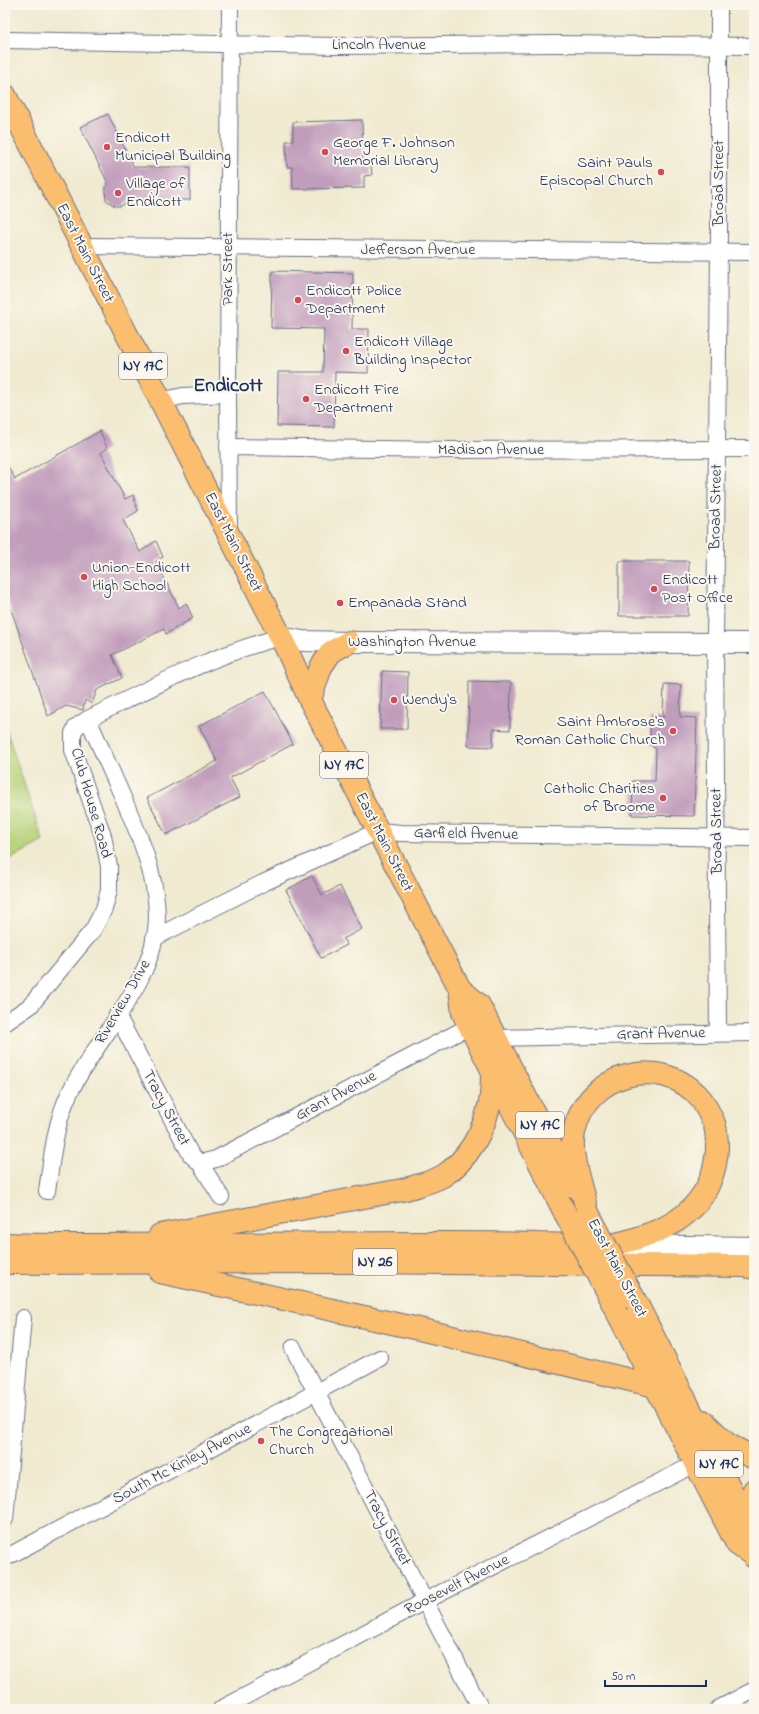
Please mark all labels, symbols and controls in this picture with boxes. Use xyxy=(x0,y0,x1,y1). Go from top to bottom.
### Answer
street label: Lincoln Avenue xyxy=(332,33,427,57)
place label: Endicott Municipal Building xyxy=(115,126,231,168)
place label: George F. Johnson Memorial Library xyxy=(333,131,455,173)
street label: Broad Street xyxy=(707,139,731,227)
marker: Endicott Municipal Building xyxy=(102,142,112,152)
marker: George F. Johnson Memorial Library xyxy=(320,147,330,157)
place label: Saint Pauls Episcopal Church xyxy=(539,151,653,193)
marker: Saint Pauls Episcopal Church xyxy=(656,167,666,177)
place label: Village of Endicott xyxy=(125,172,186,214)
marker: Village of Endicott xyxy=(113,188,123,198)
street label: East Main Street xyxy=(49,199,121,308)
street label: Park Street xyxy=(216,232,240,306)
street label: Jefferson Avenue xyxy=(361,238,476,262)
place label: Endicott Police Department xyxy=(305,279,402,321)
marker: Endicott Police Department xyxy=(293,295,303,305)
place label: Endicott Village Building Inspector xyxy=(353,330,472,372)
marker: Endicott Village Building Inspector xyxy=(341,346,351,356)
road number: NY 17C xyxy=(119,353,167,379)
district label: Endicott xyxy=(193,372,263,401)
place label: Endicott Fire Department xyxy=(313,378,400,420)
marker: Endicott Fire Department xyxy=(301,394,311,404)
street label: Madison Avenue xyxy=(438,438,545,462)
street label: Broad Street xyxy=(703,463,729,551)
street label: East Main Street xyxy=(197,488,269,597)
place label: Union-Endicott High School xyxy=(92,556,191,598)
place label: Endicott Post Office xyxy=(662,568,734,610)
marker: Union-Endicott High School xyxy=(79,572,89,582)
marker: Endicott Post Office xyxy=(649,584,659,594)
place label: Empanada Stand xyxy=(348,591,467,615)
marker: Empanada Stand xyxy=(335,598,345,608)
street label: Washington Avenue xyxy=(348,630,477,654)
place label: Wendy's xyxy=(402,688,457,712)
marker: Wendy's xyxy=(389,695,399,705)
place label: Saint Ambrose's Roman Catholic Church xyxy=(515,710,665,752)
marker: Saint Ambrose's Roman Catholic Church xyxy=(668,726,678,736)
street label: Club House Road xyxy=(64,745,118,861)
road number: NY 17C xyxy=(320,752,368,778)
place label: Catholic Charities of Broome xyxy=(544,777,656,819)
street label: Broad Street xyxy=(704,787,730,875)
street label: East Main Street xyxy=(348,788,420,897)
marker: Catholic Charities of Broome xyxy=(658,793,668,803)
street label: Garfield Avenue xyxy=(413,821,519,847)
street label: Riverview Drive xyxy=(89,954,157,1049)
street label: Grant Avenue xyxy=(616,1021,706,1047)
street label: Grant Avenue xyxy=(291,1064,382,1127)
street label: Tracy Street xyxy=(136,1066,196,1151)
road number: NY 17C xyxy=(516,1112,564,1138)
street label: East Main Street xyxy=(581,1214,654,1322)
road number: NY 26 xyxy=(353,1249,397,1275)
street label: South Mc Kinley Avenue xyxy=(108,1417,257,1511)
place label: The Congregational Church xyxy=(269,1420,393,1462)
marker: The Congregational Church xyxy=(256,1436,266,1446)
road number: NY 17C xyxy=(695,1451,743,1477)
street label: Tracy Street xyxy=(357,1486,417,1571)
street label: Roosevelt Avenue xyxy=(401,1548,514,1622)
scale bar xyxy=(605,1662,706,1688)
text: 50 m xyxy=(611,1668,635,1686)

